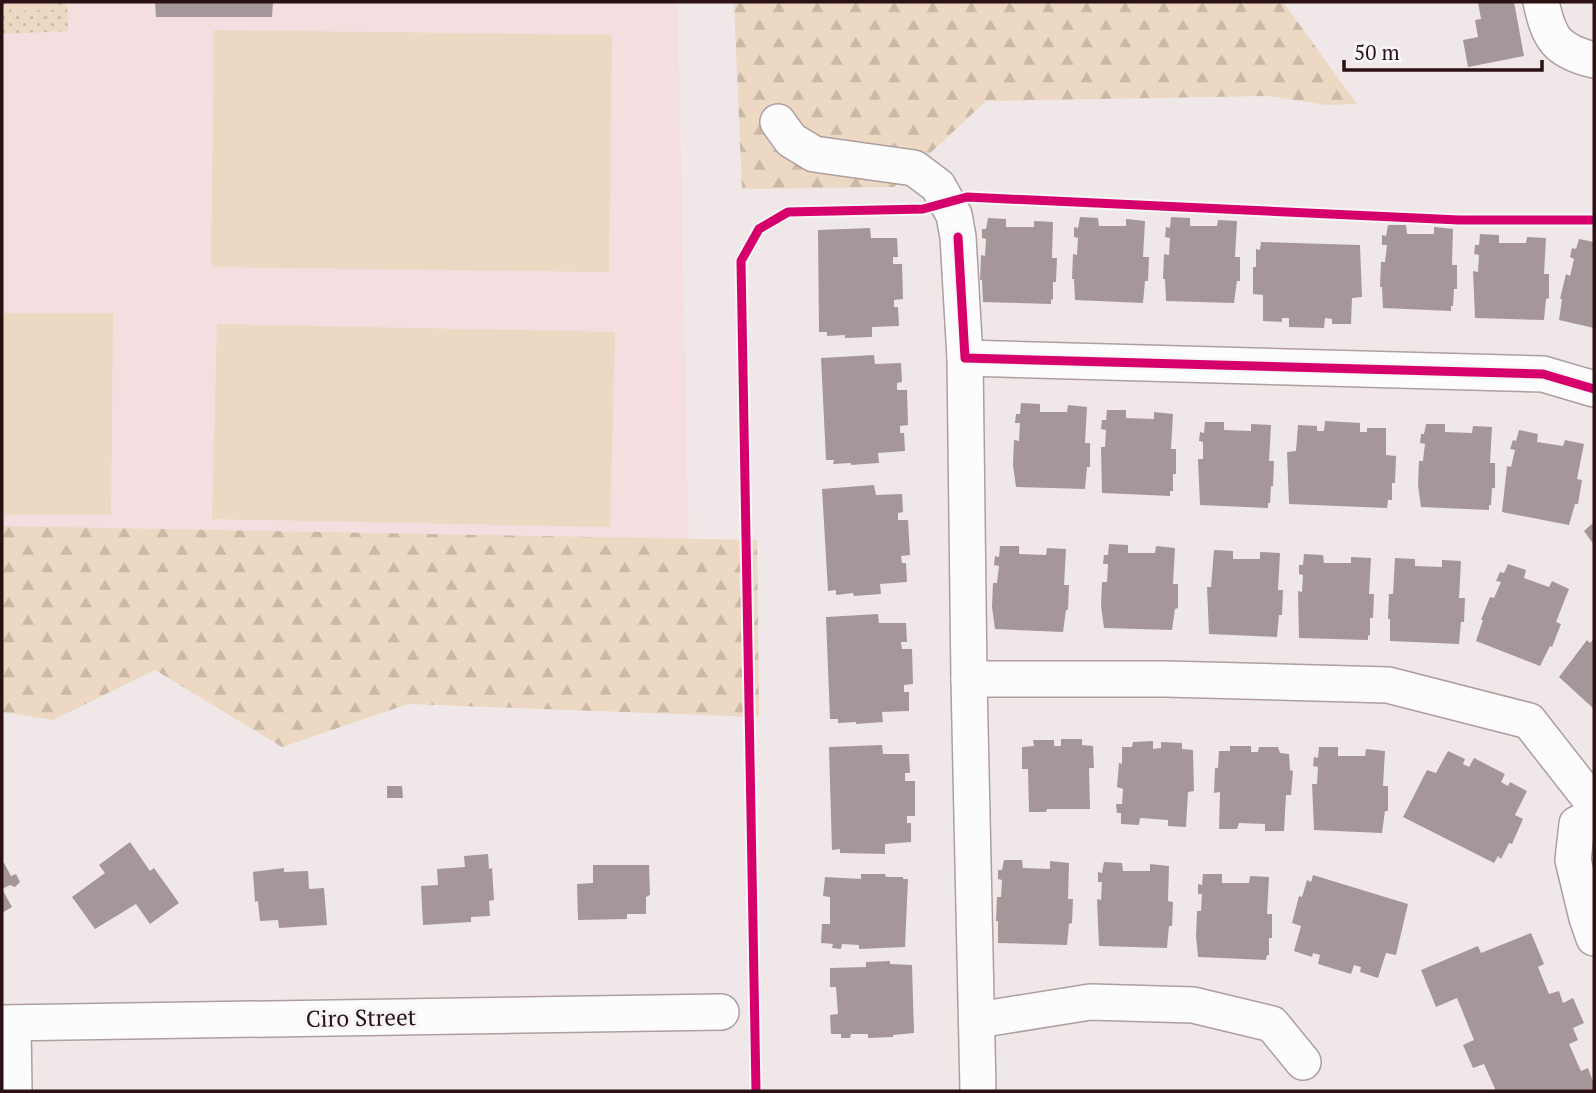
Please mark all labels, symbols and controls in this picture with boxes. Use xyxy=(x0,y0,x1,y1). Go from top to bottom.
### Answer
scale bar xyxy=(1344,28,1542,72)
text: 50 m xyxy=(1354,38,1400,66)
street label: Ciro Street xyxy=(306,1001,417,1034)

